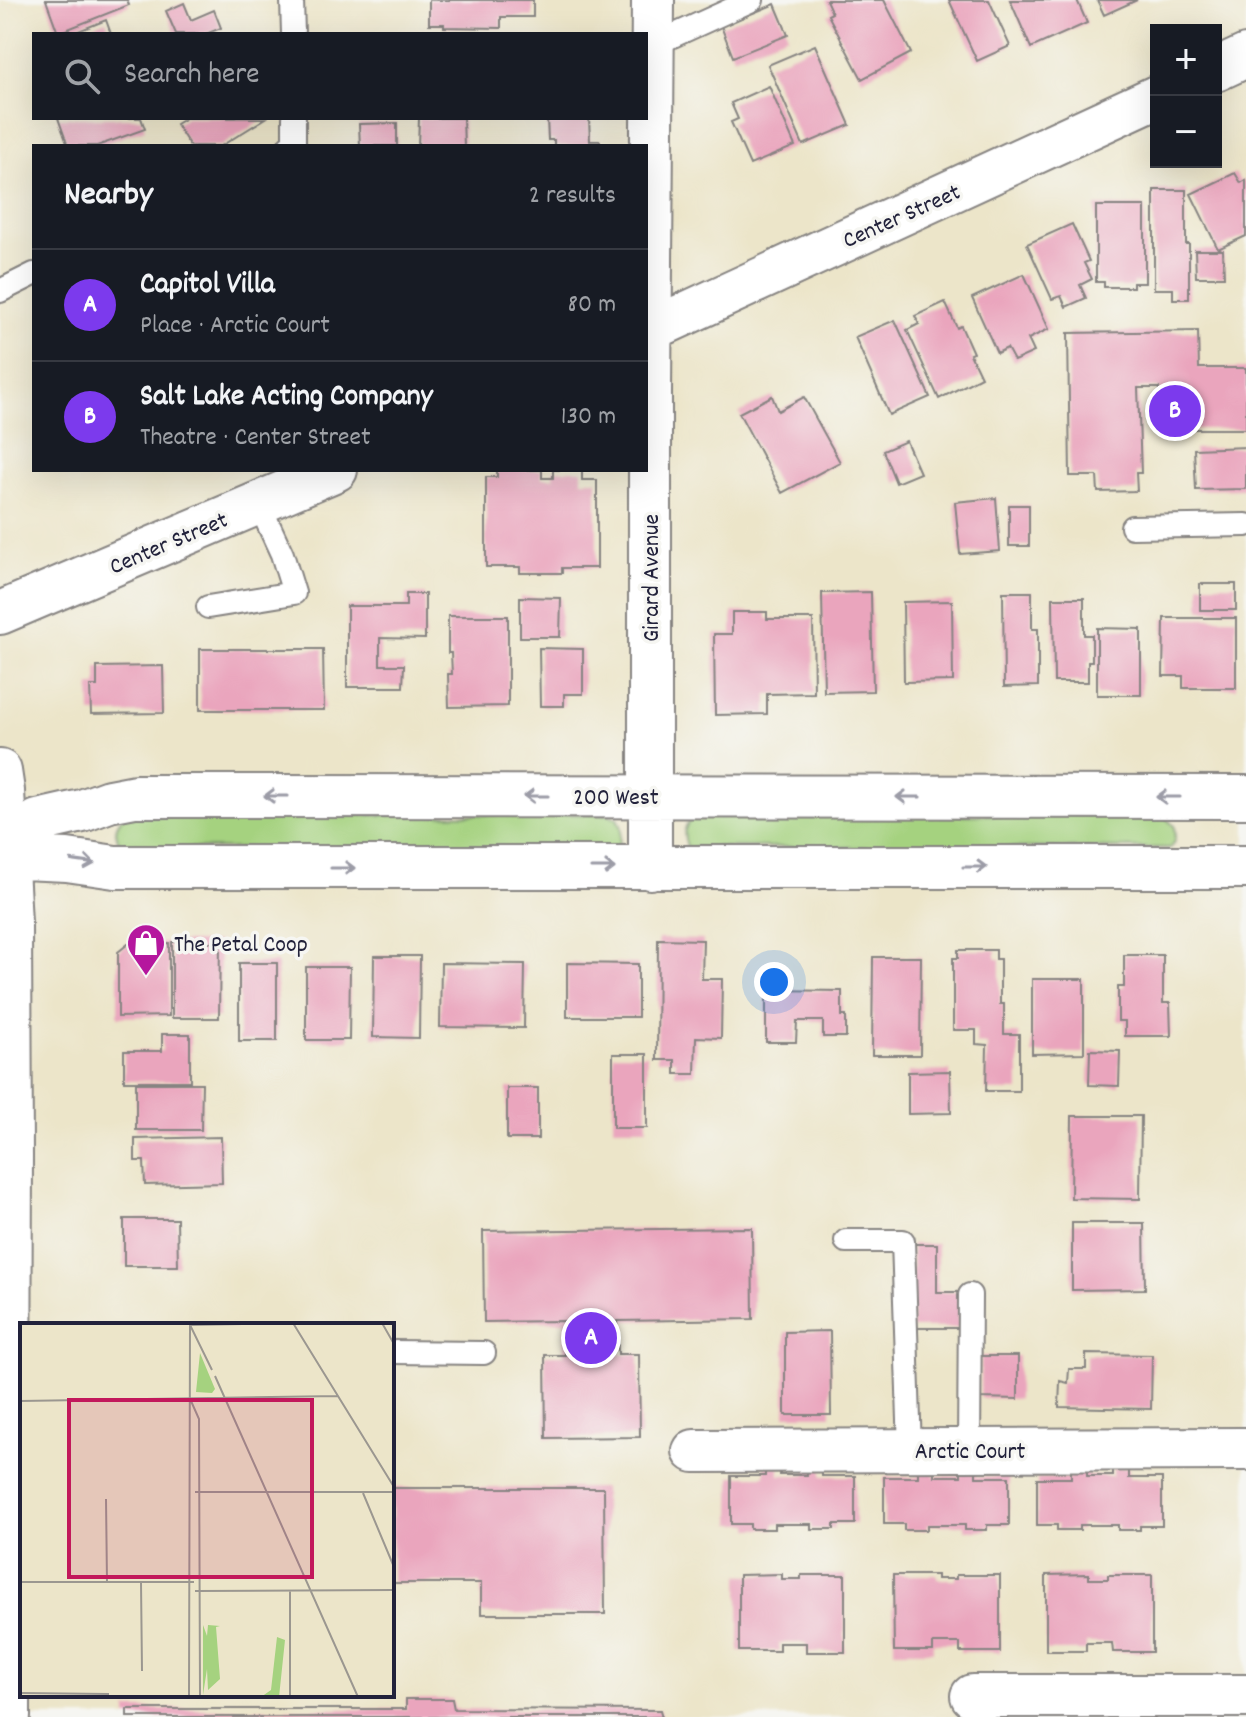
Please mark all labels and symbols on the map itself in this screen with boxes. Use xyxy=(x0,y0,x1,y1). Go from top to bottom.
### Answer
street label: Center Street xyxy=(838,177,967,259)
pin: B xyxy=(1149,381,1201,441)
street label: Center Street xyxy=(105,505,234,585)
street label: Girard Avenue xyxy=(636,514,670,642)
street label: 200 West xyxy=(573,782,659,816)
one-way arrow xyxy=(263,788,290,804)
one-way arrow xyxy=(523,788,550,804)
one-way arrow xyxy=(895,789,922,805)
one-way arrow xyxy=(1155,789,1182,805)
one-way arrow xyxy=(69,855,96,870)
one-way arrow xyxy=(961,859,988,875)
one-way arrow xyxy=(329,860,356,875)
one-way arrow xyxy=(589,860,616,876)
shop icon: The Petal Coop xyxy=(125,922,167,977)
place label: The Petal Coop xyxy=(174,929,308,963)
your location xyxy=(754,962,794,1002)
pin: A xyxy=(565,1308,617,1368)
inset map xyxy=(20,1323,394,1697)
street label: Arctic Court xyxy=(915,1436,1025,1470)

